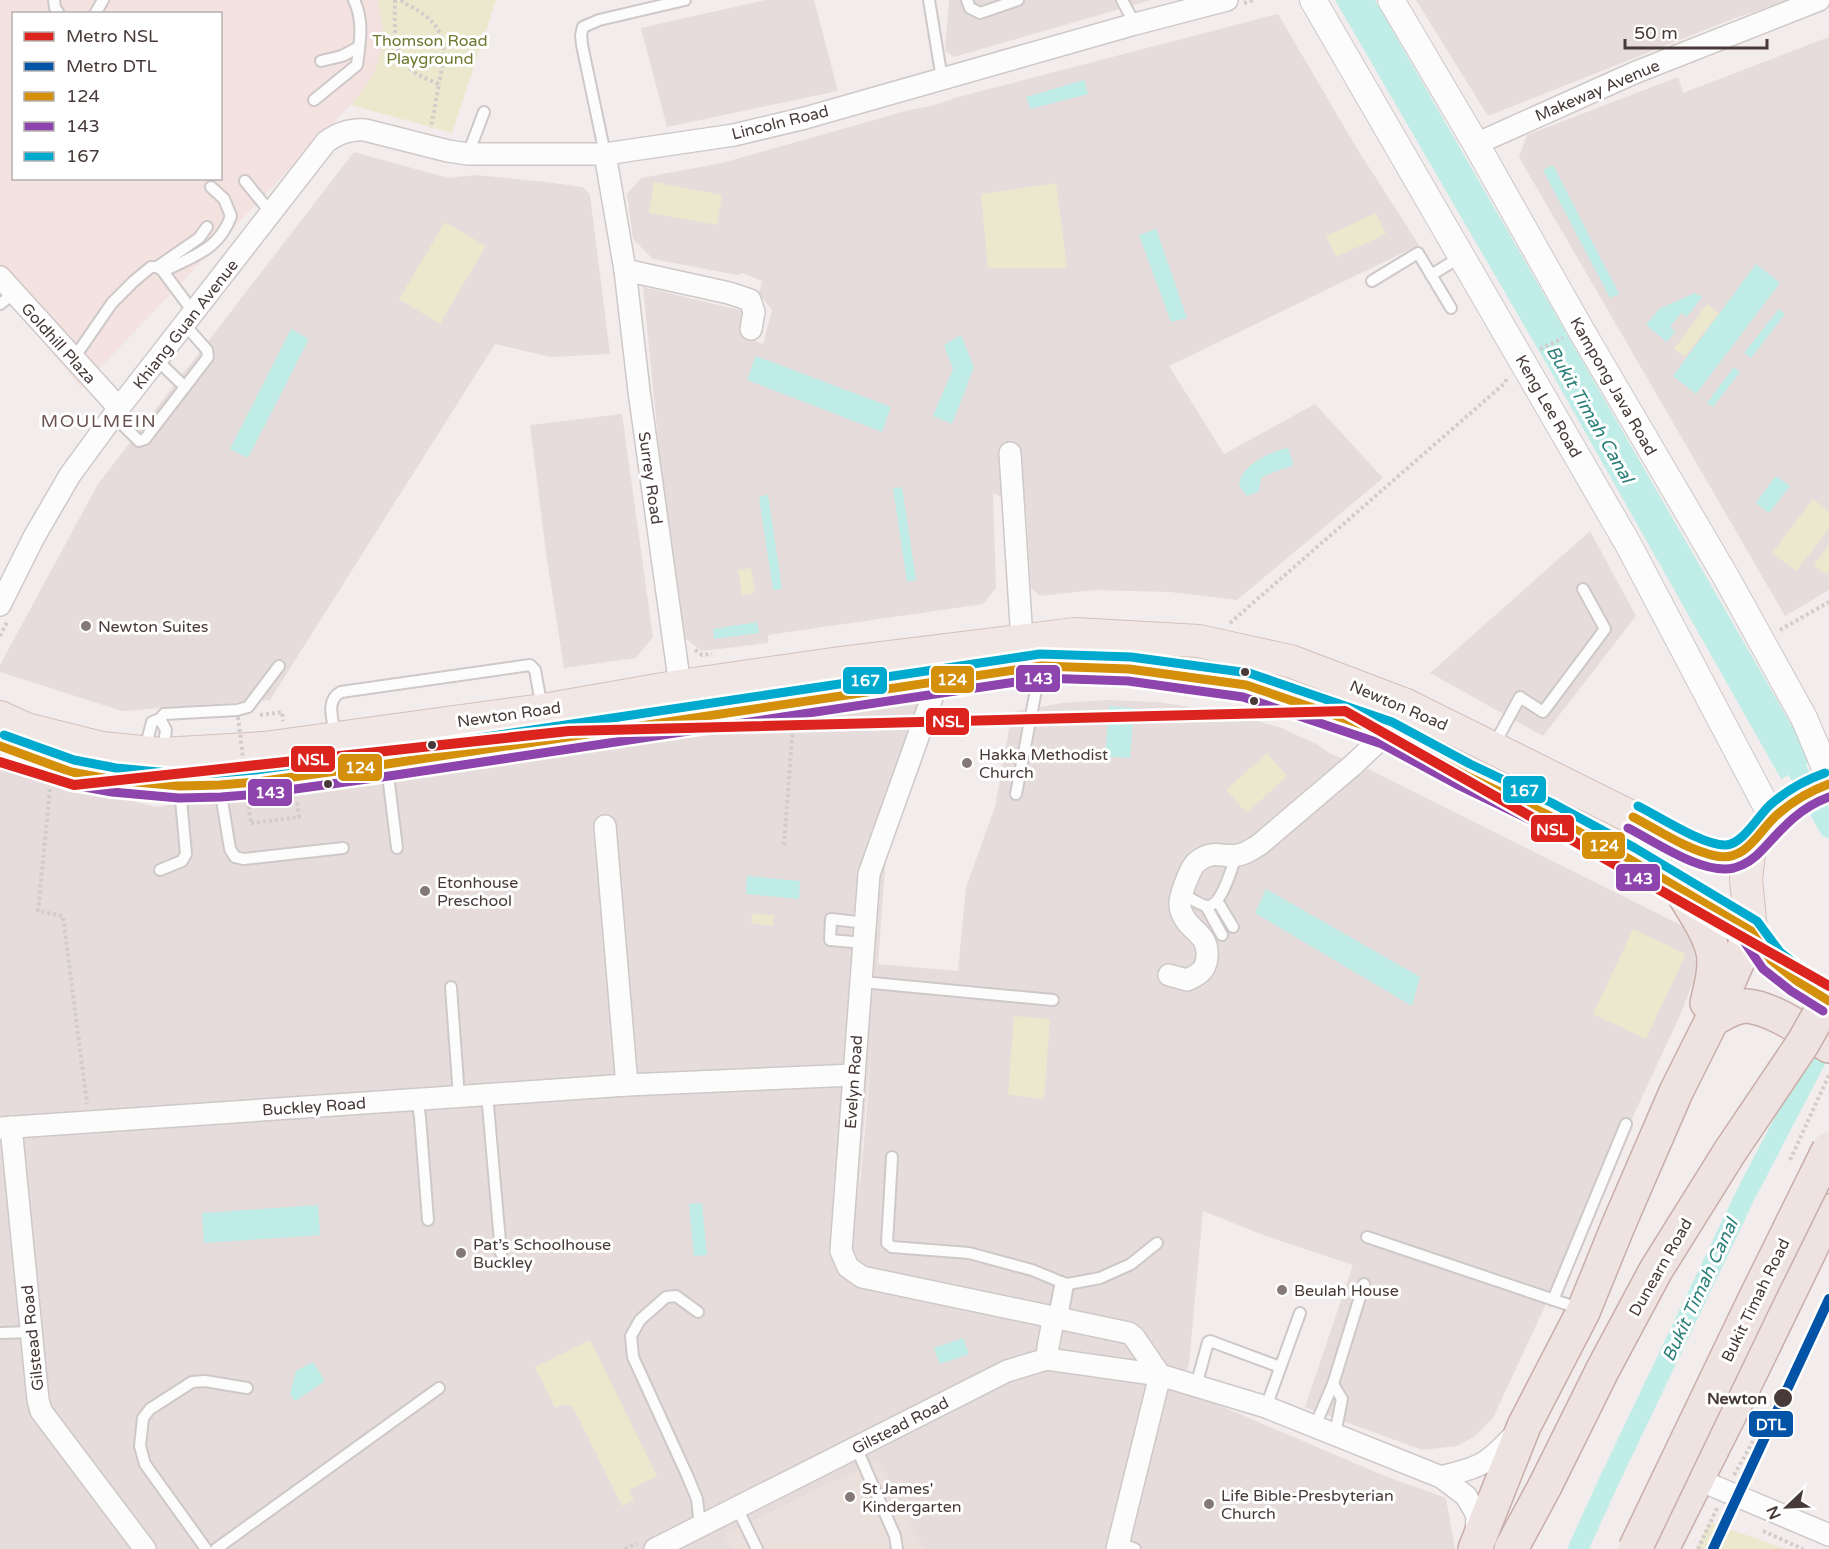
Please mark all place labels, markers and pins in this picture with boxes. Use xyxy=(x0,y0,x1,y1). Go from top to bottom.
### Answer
place label: Newton Suites xyxy=(98,617,208,637)
marker: Newton Suites xyxy=(79,619,93,633)
unlabelled marker xyxy=(1239,666,1251,678)
unlabelled marker xyxy=(1248,695,1260,707)
unlabelled marker xyxy=(426,739,438,751)
place label: Hakka Methodist Church xyxy=(979,745,1108,783)
marker: Hakka Methodist Church xyxy=(960,756,974,770)
unlabelled marker xyxy=(322,778,334,790)
place label: Etonhouse Preschool xyxy=(437,873,518,911)
marker: Etonhouse Preschool xyxy=(418,884,432,898)
place label: Pat’s Schoolhouse Buckley xyxy=(473,1235,611,1273)
marker: Pat’s Schoolhouse Buckley xyxy=(454,1246,468,1260)
place label: Beulah House xyxy=(1294,1281,1399,1301)
marker: Beulah House xyxy=(1275,1283,1289,1297)
marker: Newton xyxy=(1772,1387,1794,1409)
place label: Newton xyxy=(1707,1389,1767,1409)
place label: St James' Kindergarten xyxy=(862,1479,962,1517)
place label: Life Bible-Presbyterian Church xyxy=(1221,1486,1394,1524)
marker: St James' Kindergarten xyxy=(843,1490,857,1504)
marker: Life Bible-Presbyterian Church xyxy=(1202,1497,1216,1511)

